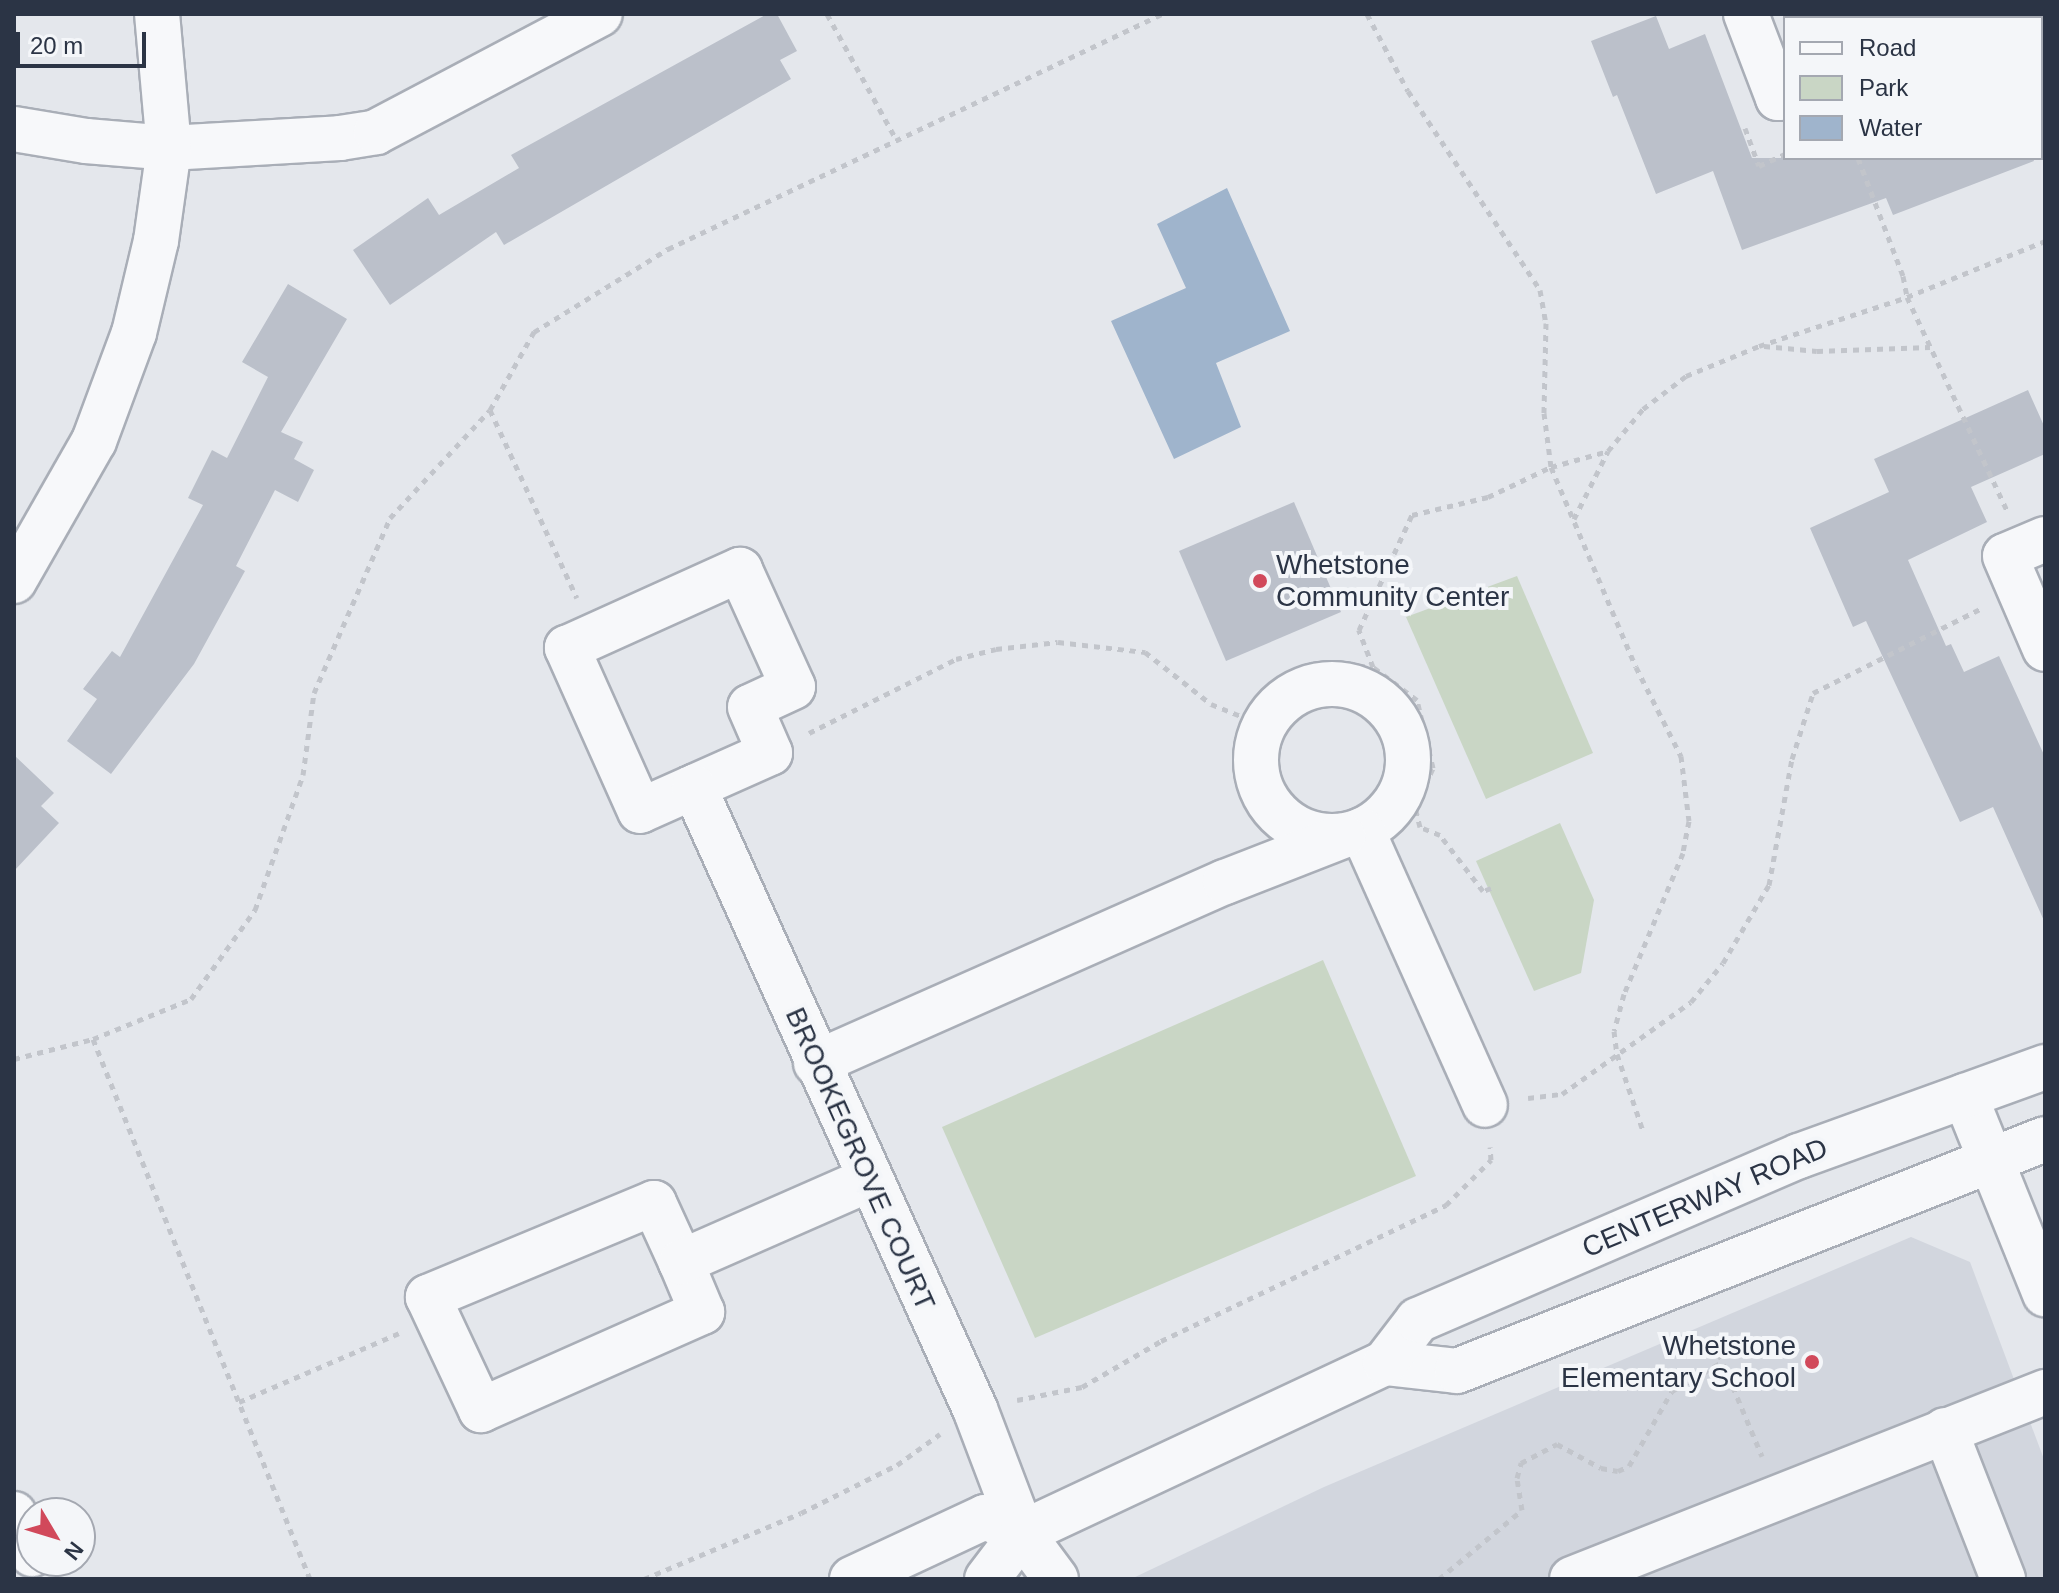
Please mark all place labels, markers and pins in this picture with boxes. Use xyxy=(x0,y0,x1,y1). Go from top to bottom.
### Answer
place label: Whetstone Community Center xyxy=(1276,548,1509,614)
marker: Whetstone Community Center xyxy=(1251,572,1269,590)
place label: Whetstone Elementary School xyxy=(1561,1329,1796,1395)
marker: Whetstone Elementary School xyxy=(1803,1353,1821,1371)

